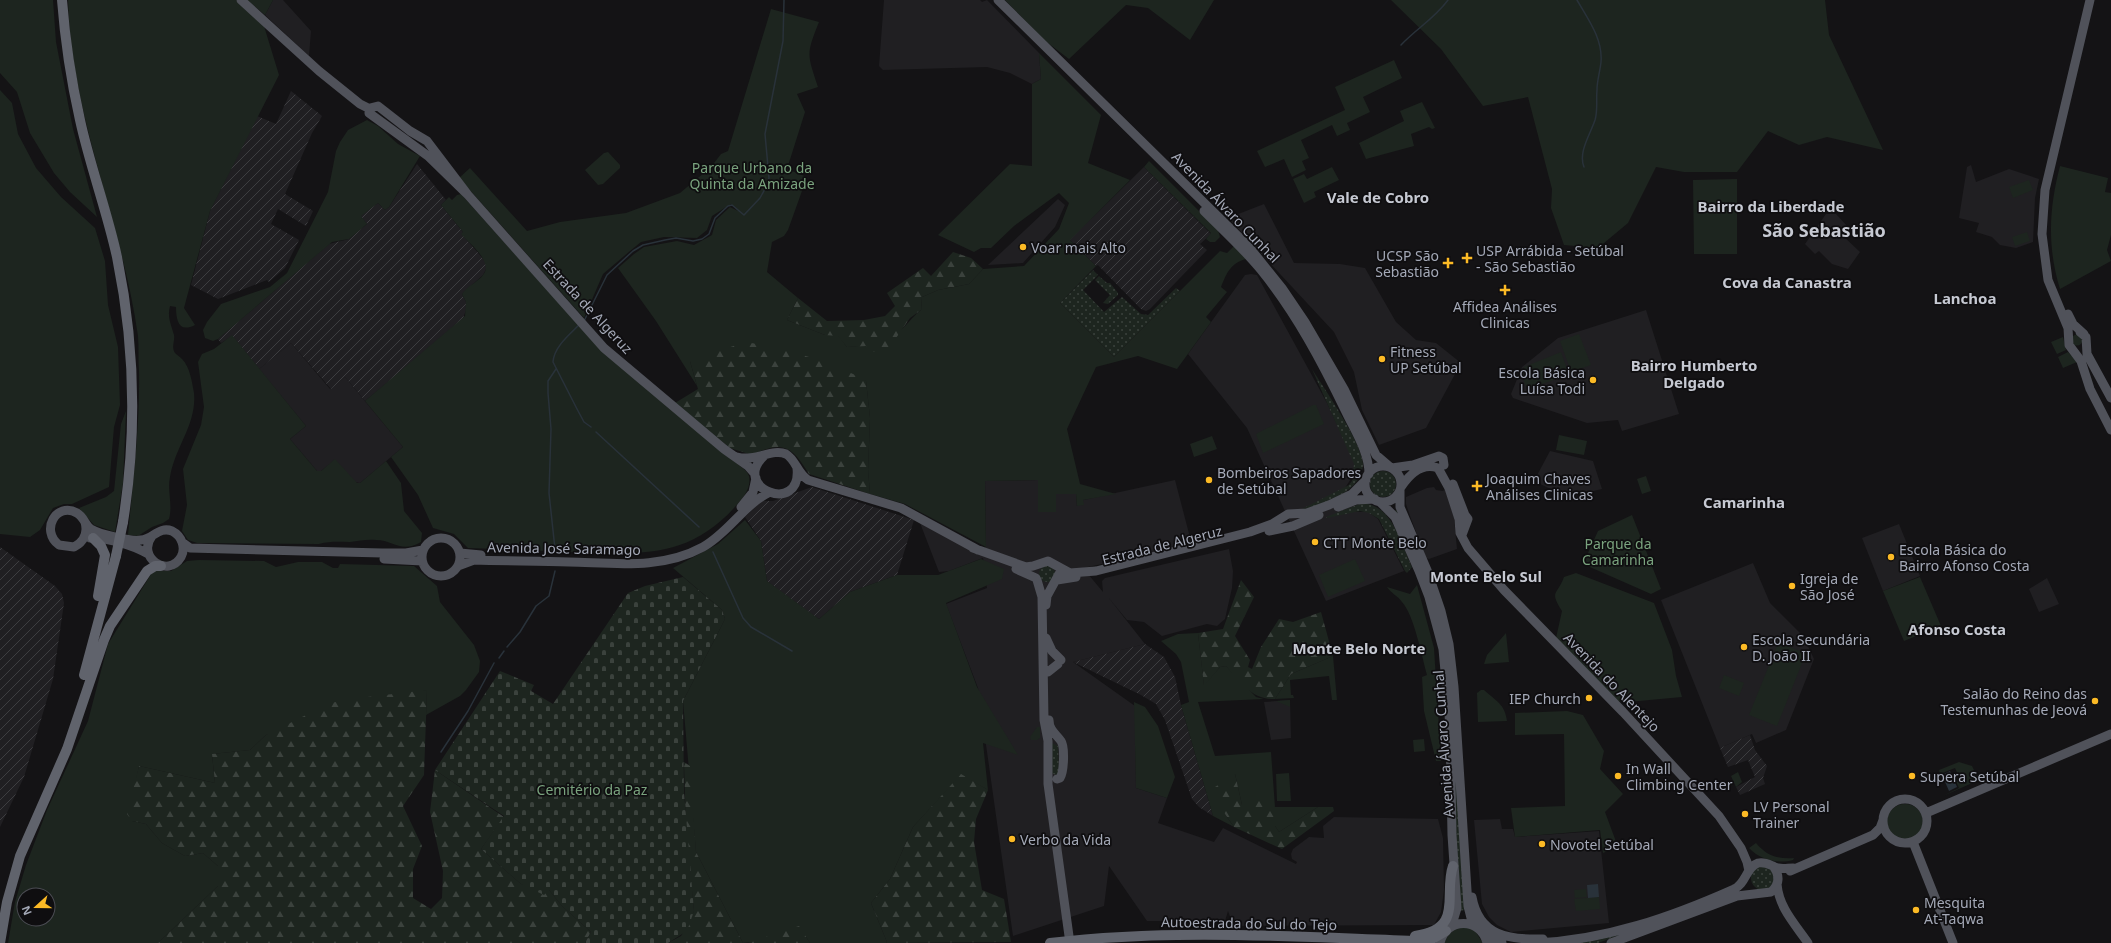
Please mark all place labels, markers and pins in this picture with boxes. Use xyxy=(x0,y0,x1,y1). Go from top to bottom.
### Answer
place label: Voar mais Alto xyxy=(1031,238,1126,257)
place label: USP Arrábida - Setúbal - São Sebastião xyxy=(1476,241,1624,276)
marker: Voar mais Alto xyxy=(1018,242,1028,252)
place label: UCSP São Sebastião xyxy=(1375,246,1439,281)
marker: USP Arrábida - Setúbal - São Sebastião xyxy=(1461,252,1473,264)
marker: UCSP São Sebastião xyxy=(1442,257,1454,269)
marker: Affidea Análises Clinicas xyxy=(1499,284,1511,296)
place label: Affidea Análises Clinicas xyxy=(1453,297,1557,332)
place label: Fitness UP Setúbal xyxy=(1390,342,1462,377)
marker: Fitness UP Setúbal xyxy=(1377,354,1387,364)
place label: Escola Básica Luísa Todi xyxy=(1498,363,1585,398)
marker: Escola Básica Luísa Todi xyxy=(1588,375,1598,385)
place label: Bombeiros Sapadores de Setúbal xyxy=(1217,463,1362,498)
place label: Joaquim Chaves Análises Clinicas xyxy=(1484,469,1594,504)
marker: Bombeiros Sapadores de Setúbal xyxy=(1204,475,1214,485)
marker: Joaquim Chaves Análises Clinicas xyxy=(1471,480,1483,492)
place label: CTT Monte Belo xyxy=(1323,533,1427,552)
marker: CTT Monte Belo xyxy=(1310,537,1320,547)
place label: Escola Básica do Bairro Afonso Costa xyxy=(1899,540,2030,575)
marker: Escola Básica do Bairro Afonso Costa xyxy=(1886,552,1896,562)
place label: Igreja de São José xyxy=(1800,569,1858,604)
marker: Igreja de São José xyxy=(1787,581,1797,591)
place label: Escola Secundária D. João II xyxy=(1752,630,1870,665)
marker: Escola Secundária D. João II xyxy=(1739,642,1749,652)
place label: Salão do Reino das Testemunhas de Jeová xyxy=(1940,684,2087,719)
place label: IEP Church xyxy=(1509,689,1581,708)
marker: IEP Church xyxy=(1584,693,1594,703)
marker: Salão do Reino das Testemunhas de Jeová xyxy=(2090,696,2100,706)
place label: In Wall Climbing Center xyxy=(1626,759,1733,794)
place label: Supera Setúbal xyxy=(1920,767,2019,786)
marker: In Wall Climbing Center xyxy=(1613,771,1623,781)
marker: Supera Setúbal xyxy=(1907,771,1917,781)
place label: LV Personal Trainer xyxy=(1753,797,1830,832)
marker: LV Personal Trainer xyxy=(1740,809,1750,819)
place label: Verbo da Vida xyxy=(1020,830,1111,849)
marker: Verbo da Vida xyxy=(1007,834,1017,844)
place label: Novotel Setúbal xyxy=(1550,835,1654,854)
marker: Novotel Setúbal xyxy=(1537,839,1547,849)
place label: Mesquita At-Taqwa xyxy=(1924,893,1985,928)
marker: Mesquita At-Taqwa xyxy=(1911,905,1921,915)

